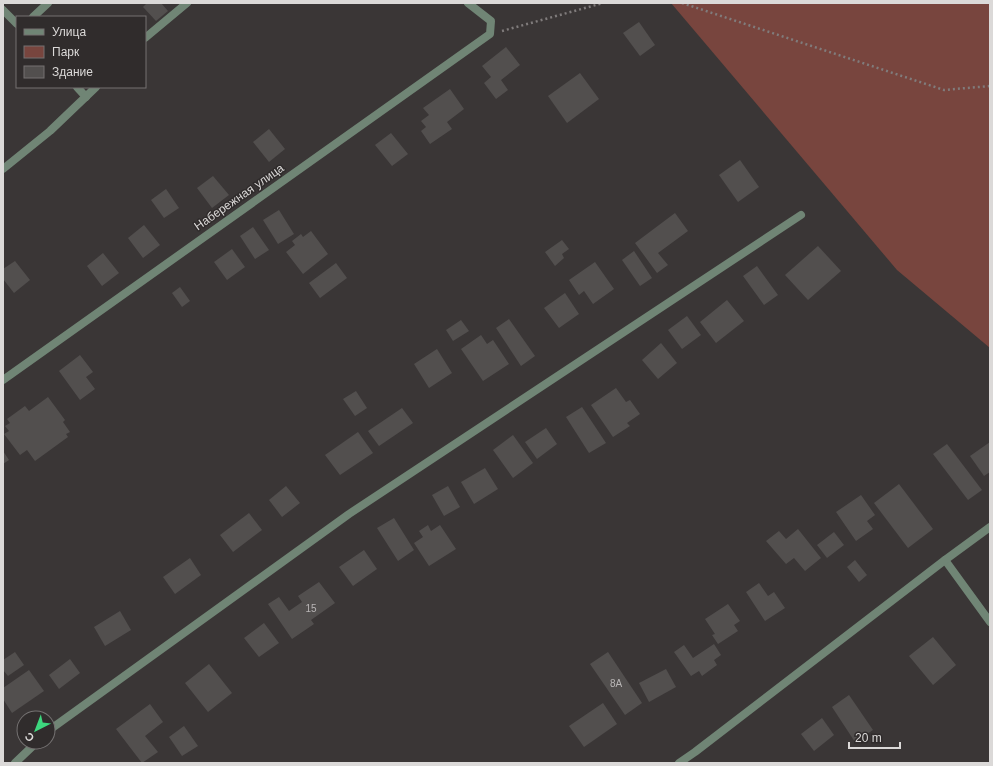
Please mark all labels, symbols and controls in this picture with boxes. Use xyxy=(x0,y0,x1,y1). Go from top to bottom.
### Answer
legend xyxy=(16,16,146,88)
text: Улица xyxy=(52,25,86,39)
text: Парк xyxy=(52,45,80,59)
text: Здание xyxy=(52,65,93,79)
street label: Набережная улица xyxy=(192,161,287,233)
house number: 15 xyxy=(305,603,317,614)
house number: 8А xyxy=(610,678,622,689)
north arrow xyxy=(16,710,56,750)
scale bar xyxy=(849,724,900,750)
text: С xyxy=(22,730,36,745)
text: 20 m xyxy=(855,731,882,745)

